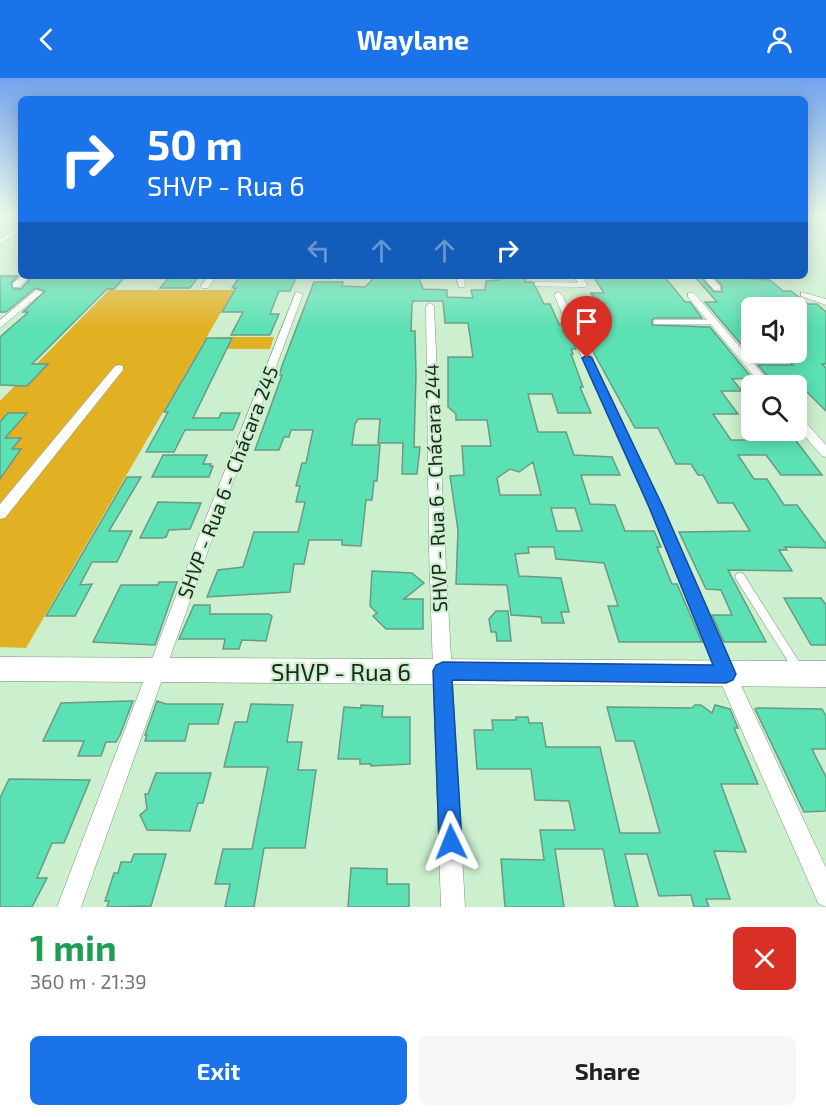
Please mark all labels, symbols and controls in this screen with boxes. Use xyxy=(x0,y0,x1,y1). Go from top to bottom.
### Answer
icon: back xyxy=(30,23,63,56)
text: Waylane xyxy=(357,23,469,55)
icon: person xyxy=(763,23,796,56)
text: 50 m xyxy=(147,118,243,168)
icon: right xyxy=(48,120,126,198)
text: SHVP - Rua 6 xyxy=(147,169,305,201)
icon: left xyxy=(302,234,335,267)
icon: ahead xyxy=(365,234,398,267)
icon: ahead xyxy=(428,234,461,267)
icon: right xyxy=(491,234,524,267)
pin xyxy=(561,296,612,358)
map controls xyxy=(741,297,807,441)
button: sound xyxy=(741,297,807,363)
icon: arrive xyxy=(570,305,603,338)
street label: SHVP - Rua 6 - Chácara 245 xyxy=(172,362,282,602)
street label: SHVP - Rua 6 - Chácara 244 xyxy=(419,363,451,613)
button: search xyxy=(741,375,807,441)
street label: SHVP - Rua 6 xyxy=(271,657,411,686)
position arrow xyxy=(419,810,483,874)
text: 1 min xyxy=(30,925,117,968)
button: close xyxy=(733,927,796,990)
text: 360 m · 21:39 xyxy=(30,969,147,993)
button: Exit xyxy=(30,1036,407,1105)
button: Share xyxy=(419,1036,796,1105)

